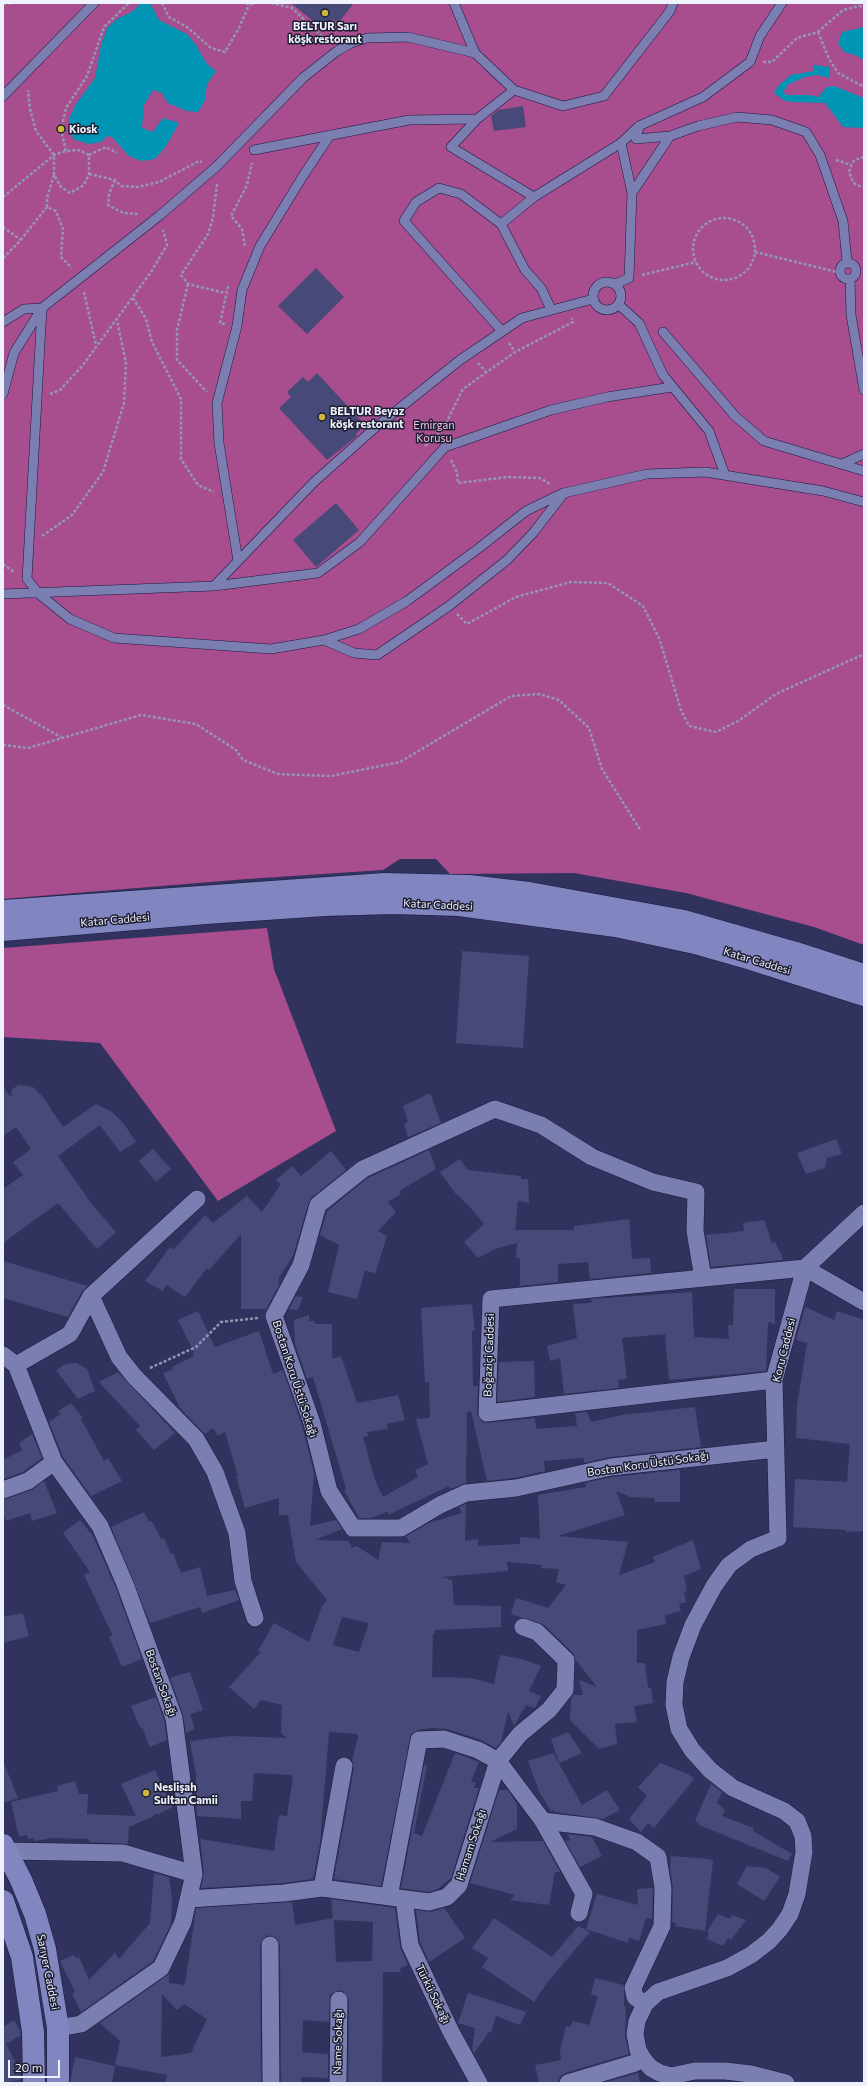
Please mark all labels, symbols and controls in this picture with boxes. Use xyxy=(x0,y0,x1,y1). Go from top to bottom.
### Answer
marker: BELTUR Sarı köşk restorant xyxy=(320,8,330,18)
place label: BELTUR Sarı köşk restorant xyxy=(288,19,362,45)
place label: Kiosk xyxy=(69,122,98,136)
marker: Kiosk xyxy=(56,124,66,134)
place label: BELTUR Beyaz köşk restorant xyxy=(330,404,404,430)
marker: BELTUR Beyaz köşk restorant xyxy=(317,412,327,422)
park label: Emirgan Korusu xyxy=(413,418,455,444)
street label: Katar Caddesi xyxy=(403,897,473,913)
street label: Katar Caddesi xyxy=(80,910,150,930)
street label: Katar Caddesi xyxy=(722,945,792,977)
street label: Boğaziçi Caddesi xyxy=(481,1313,497,1397)
street label: Koru Caddesi xyxy=(770,1316,798,1384)
street label: Bostan Koru Üstü Sokağı xyxy=(270,1319,320,1439)
street label: Bostan Koru Üstü Sokağı xyxy=(586,1449,710,1479)
street label: Bostan Sokağı xyxy=(143,1648,179,1718)
place label: Neslişah Sultan Camii xyxy=(154,1780,218,1806)
marker: Neslişah Sultan Camii xyxy=(141,1788,151,1798)
street label: Hamam Sokağı xyxy=(453,1807,489,1883)
street label: Sarıyer Caddesi xyxy=(34,1933,62,2011)
street label: Türkü Sokağı xyxy=(413,1962,453,2026)
street label: Name Sokağı xyxy=(331,2009,345,2075)
scale bar xyxy=(10,2052,62,2078)
text: 20 m xyxy=(15,2060,42,2074)

